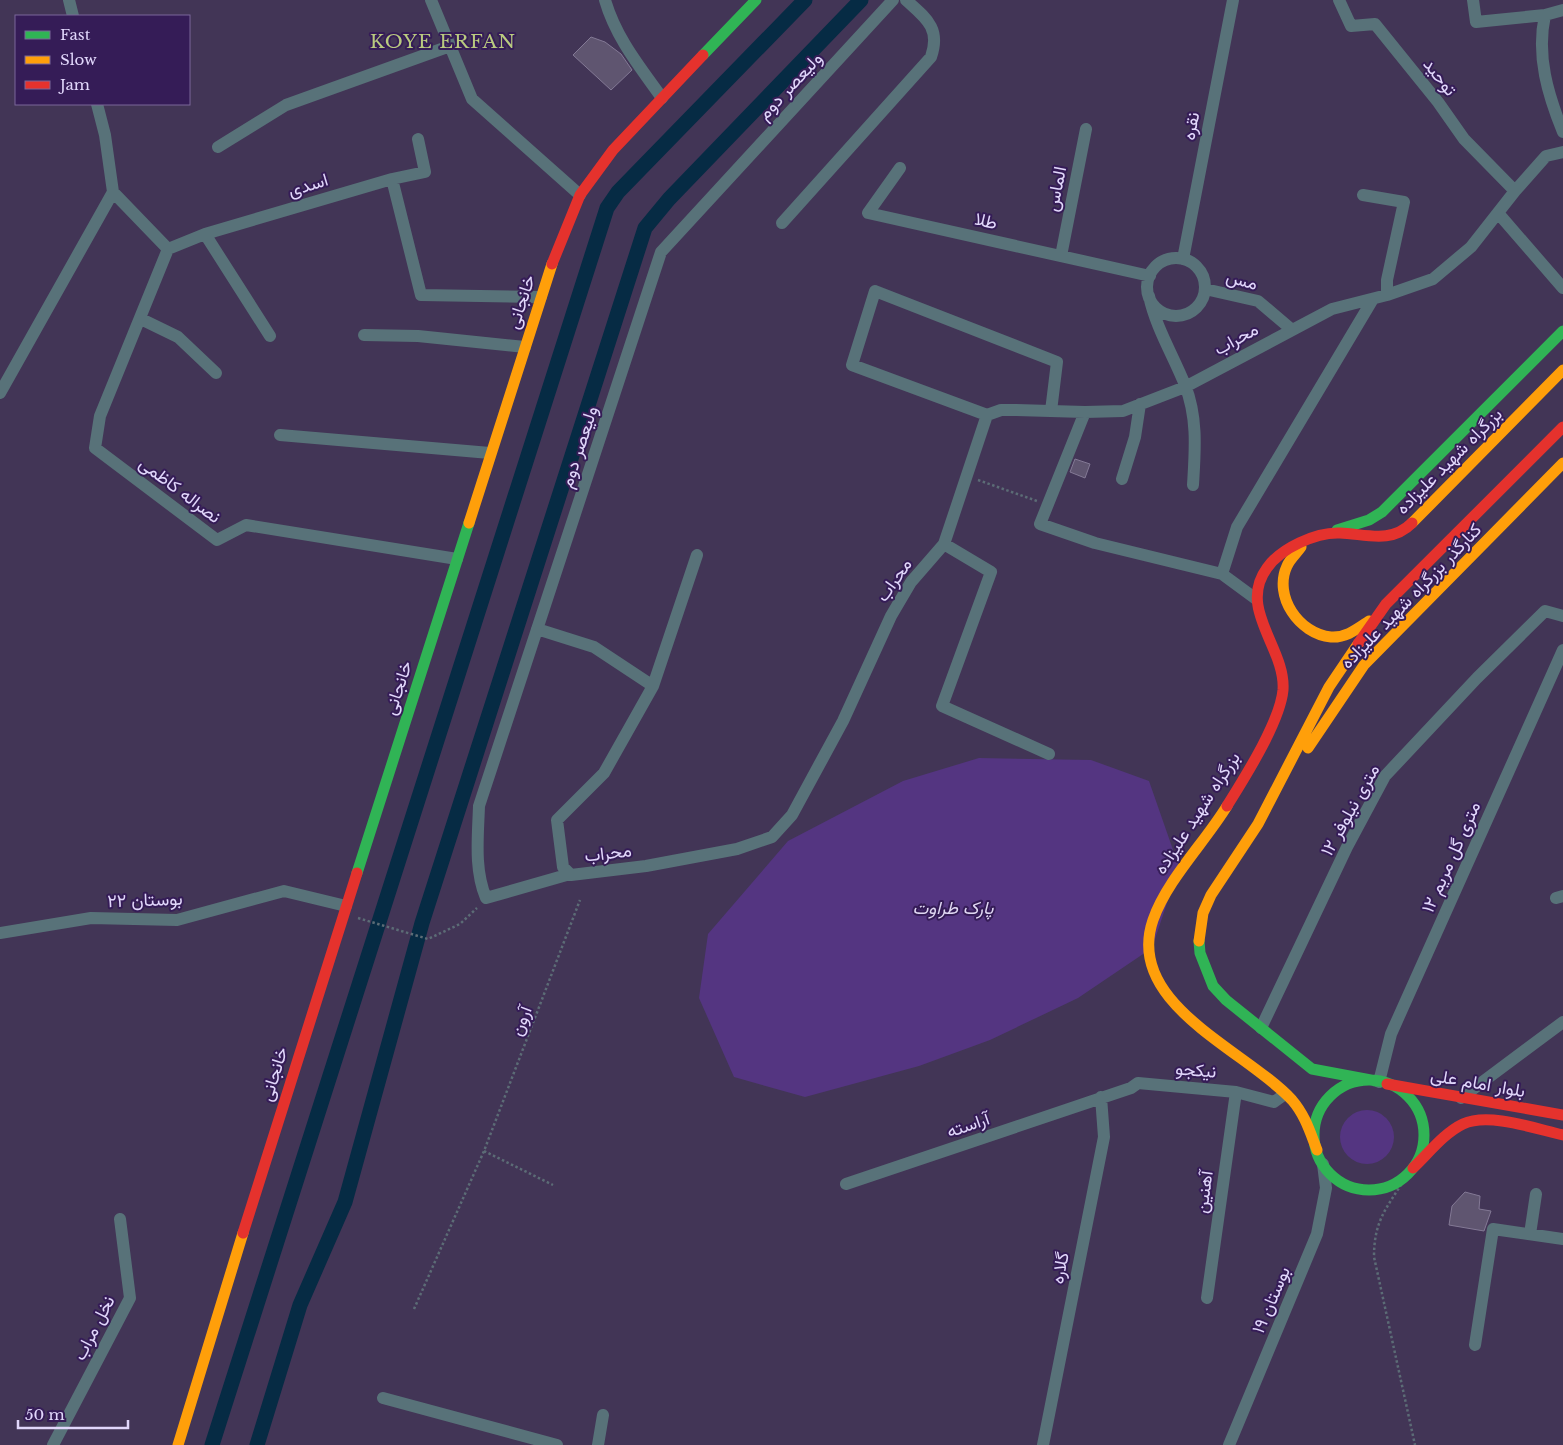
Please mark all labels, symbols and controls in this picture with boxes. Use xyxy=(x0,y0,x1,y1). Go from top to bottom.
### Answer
legend xyxy=(15,15,190,105)
text: Fast xyxy=(60,25,91,44)
district label: KOYE ERFAN xyxy=(370,30,516,53)
street label: ولیعصر دوم xyxy=(753,47,828,125)
text: Slow xyxy=(60,50,97,69)
street label: توحید xyxy=(1418,54,1462,100)
text: Jam xyxy=(58,75,90,94)
street label: نقره xyxy=(1178,110,1204,142)
street label: الماس xyxy=(1041,164,1071,214)
street label: اسدی xyxy=(285,169,331,201)
street label: طلا xyxy=(973,208,999,234)
street label: مس xyxy=(1224,265,1260,295)
street label: خانجانی xyxy=(502,272,540,332)
street label: محراب xyxy=(1210,318,1262,360)
street label: ولیعصر دوم xyxy=(555,403,604,491)
street label: بزرگراه شهید علیزاده xyxy=(1391,403,1507,519)
street label: نصراله کاظمی xyxy=(135,452,225,528)
street label: کنارگذر بزرگراه شهید علیزاده xyxy=(1336,519,1486,673)
street label: محراب xyxy=(871,554,917,606)
street label: خانجانی xyxy=(379,658,417,718)
street label: بزرگراه شهید علیزاده xyxy=(1149,748,1245,878)
street label: ۱۲ متری نیلوفر xyxy=(1316,760,1384,860)
street label: ۱۲ متری گل مریم xyxy=(1417,798,1486,916)
street label: محراب xyxy=(583,839,633,867)
street label: بوستان ۲۲ xyxy=(107,888,183,912)
park label: پارک طراوت xyxy=(913,897,994,920)
street label: آرون xyxy=(505,1001,537,1039)
street label: خانجانی xyxy=(255,1044,293,1104)
street label: نیکجو xyxy=(1175,1057,1217,1083)
street label: بلوار امام علی xyxy=(1429,1064,1527,1103)
street label: آراسته xyxy=(944,1107,994,1143)
street label: آهنین xyxy=(1190,1167,1218,1215)
street label: گلاره xyxy=(1046,1250,1074,1286)
street label: بوستان ۱۹ xyxy=(1247,1263,1295,1337)
street label: نخل مراب xyxy=(68,1292,120,1364)
scale bar xyxy=(18,1398,128,1430)
text: 50 m xyxy=(25,1405,65,1424)

